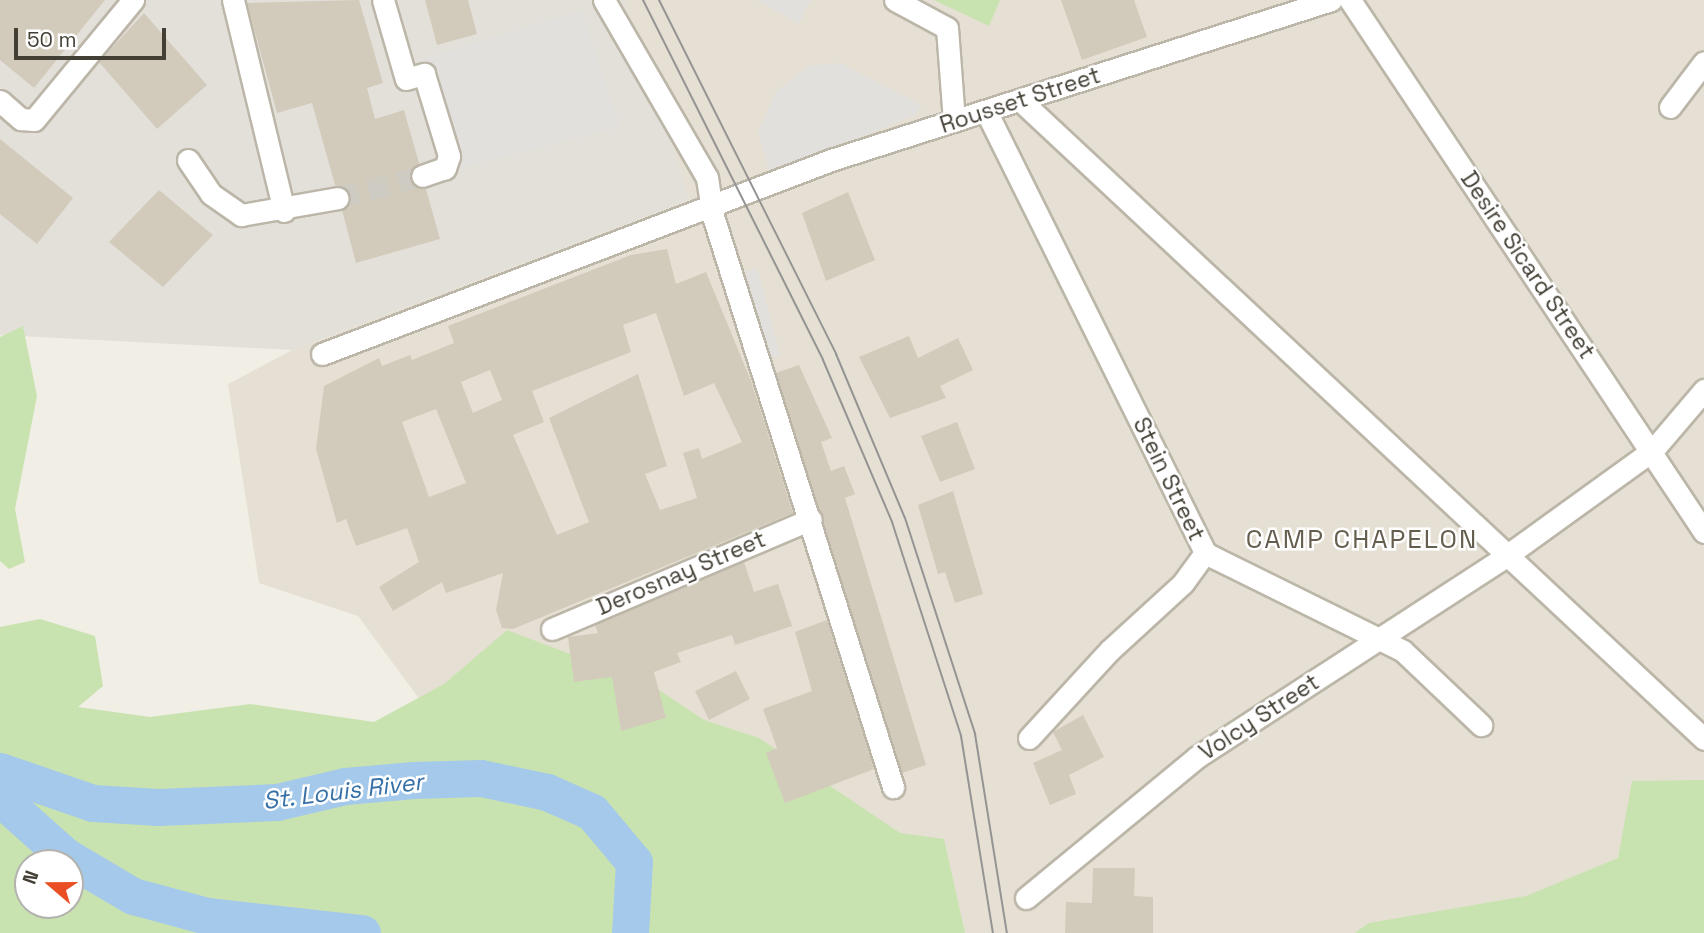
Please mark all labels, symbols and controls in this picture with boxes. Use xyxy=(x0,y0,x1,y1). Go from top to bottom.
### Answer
scale bar xyxy=(18,14,170,58)
text: 50 m xyxy=(27,26,77,53)
street label: Rousset Street xyxy=(936,61,1104,139)
street label: Desire Sicard Street xyxy=(1455,166,1601,364)
street label: Stein Street xyxy=(1127,413,1211,545)
district label: CAMP CHAPELON xyxy=(1247,524,1477,556)
street label: Derosnay Street xyxy=(592,525,770,621)
street label: Volcy Street xyxy=(1194,668,1324,766)
water label: St. Louis River xyxy=(261,767,425,815)
north arrow xyxy=(14,849,84,919)
text: N xyxy=(17,867,45,888)

